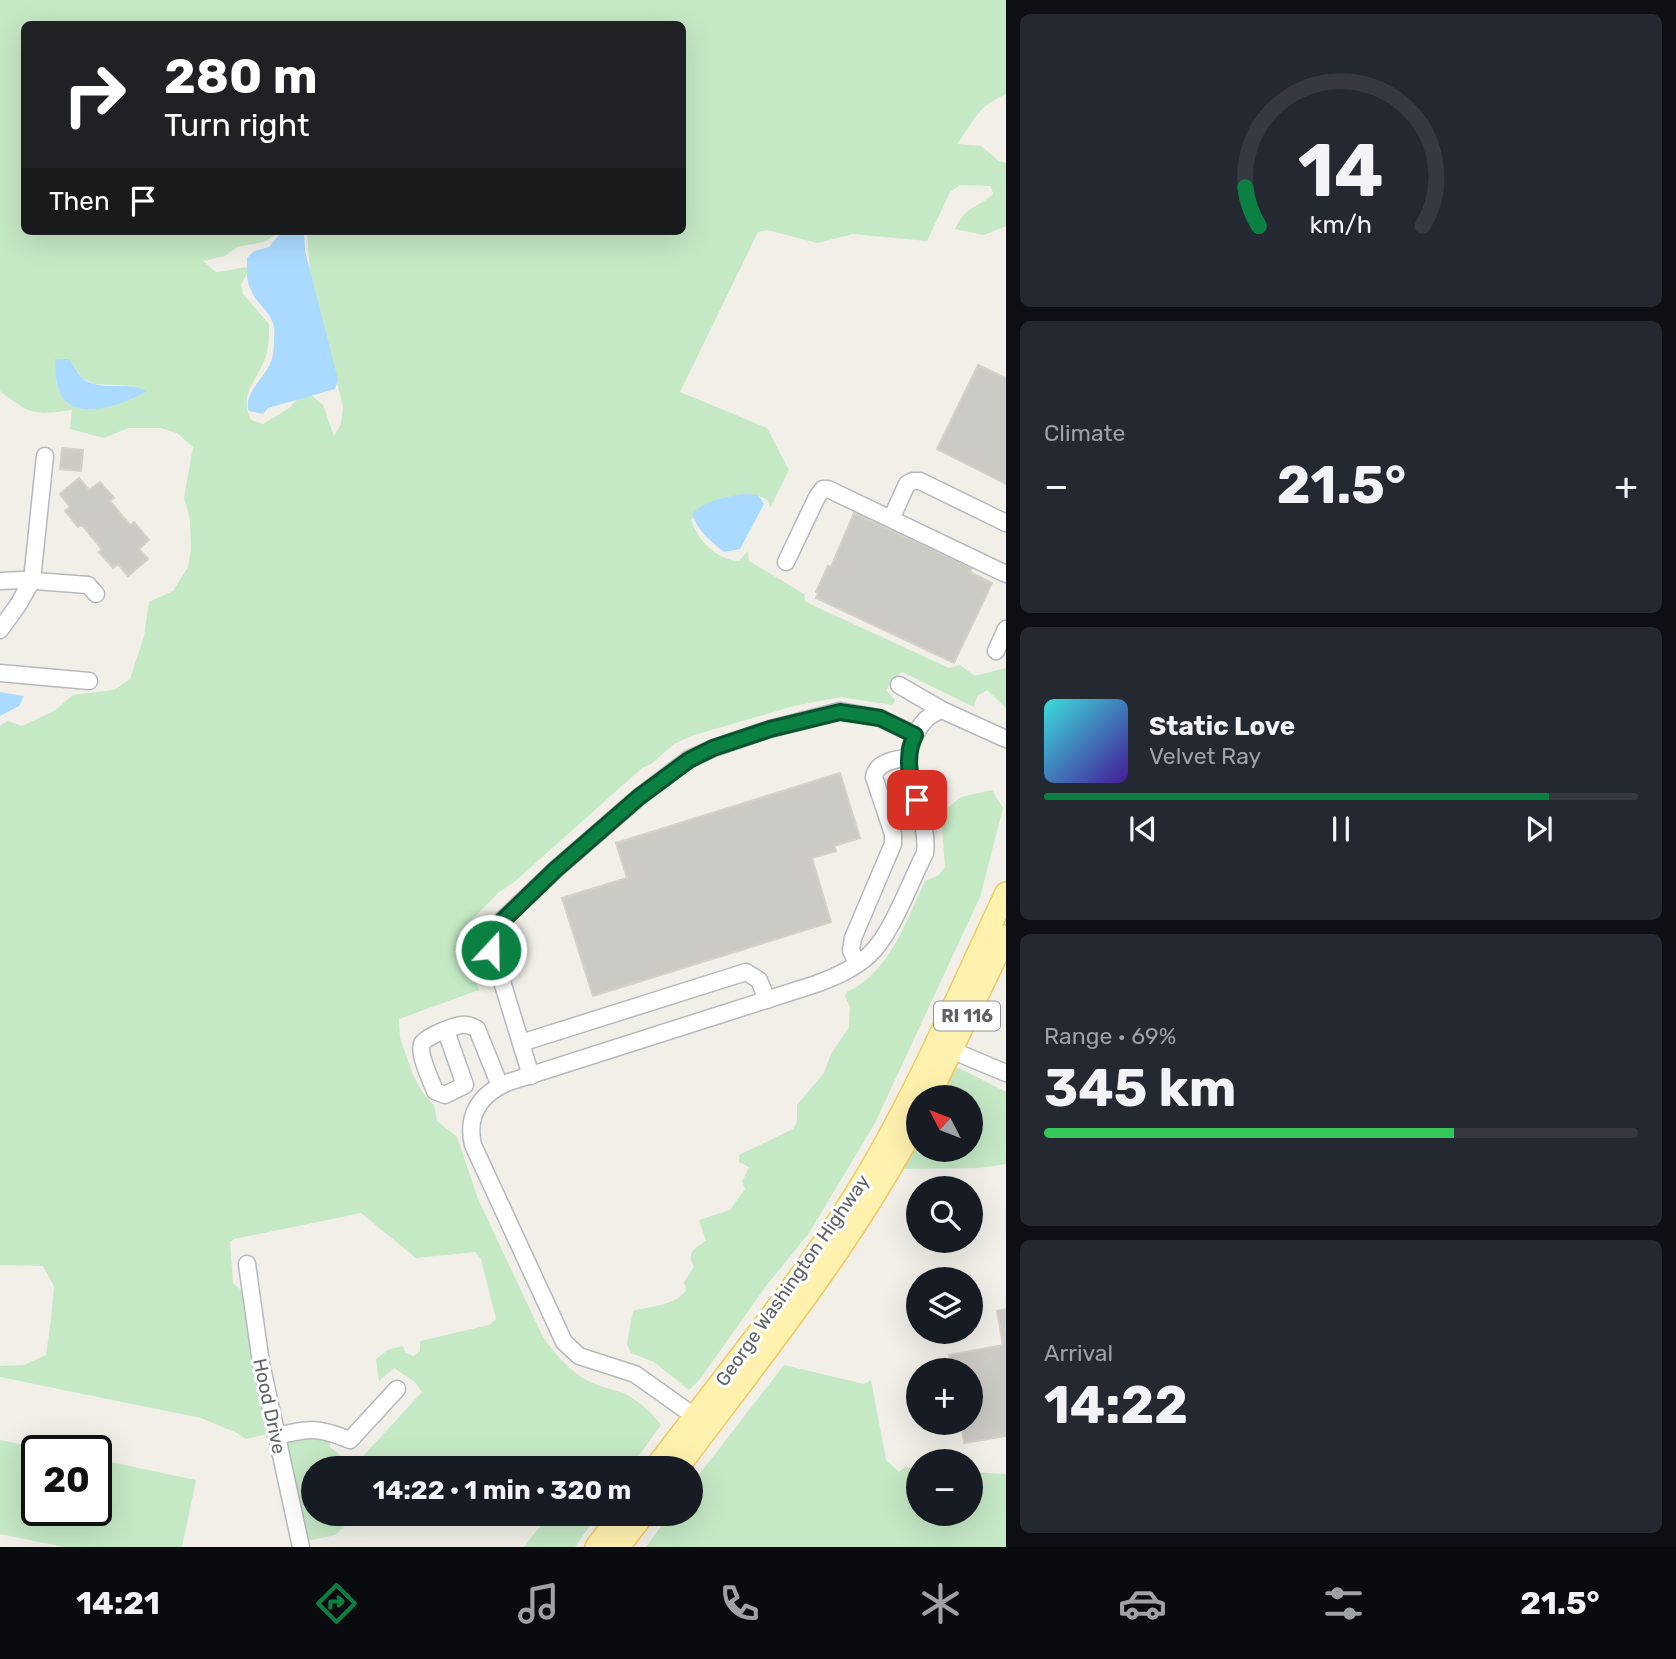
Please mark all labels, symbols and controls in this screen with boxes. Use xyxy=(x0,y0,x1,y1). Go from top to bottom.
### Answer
text: 280 m xyxy=(164,47,318,105)
icon: right xyxy=(49,49,140,140)
text: Turn right xyxy=(164,106,309,144)
text: 14 xyxy=(1298,129,1384,215)
icon: arrive xyxy=(124,182,162,220)
text: Then xyxy=(49,186,110,217)
text: km/h xyxy=(1310,210,1372,239)
text: Climate xyxy=(1044,419,1125,447)
text: 21.5° xyxy=(1277,454,1406,516)
text: − xyxy=(1044,463,1069,509)
text: + xyxy=(1614,463,1638,509)
text: Static Love xyxy=(1149,711,1295,742)
text: Velvet Ray xyxy=(1149,742,1261,770)
pin xyxy=(887,770,947,830)
icon: arrive xyxy=(898,781,936,819)
icon: previous xyxy=(1124,810,1162,848)
icon: pause xyxy=(1322,810,1360,848)
icon: next xyxy=(1520,810,1558,848)
position arrow xyxy=(454,913,528,987)
road number: RI 116 xyxy=(934,1001,1000,1030)
text: Range · 69% xyxy=(1044,1022,1176,1050)
text: 345 km xyxy=(1044,1057,1237,1119)
north arrow xyxy=(906,1085,984,1162)
map controls xyxy=(906,1085,983,1526)
street label: George Washington Highway xyxy=(710,1170,874,1391)
button: search xyxy=(906,1176,983,1253)
button: layers xyxy=(906,1267,983,1344)
text: Arrival xyxy=(1044,1339,1113,1367)
street label: Hood Drive xyxy=(248,1356,291,1456)
button: + xyxy=(906,1358,983,1435)
text: 14:22 xyxy=(1044,1374,1188,1436)
speed limit sign: 20 xyxy=(21,1435,112,1526)
button: − xyxy=(906,1449,983,1526)
text: 14:22 · 1 min · 320 m xyxy=(373,1475,631,1506)
icon: directions xyxy=(312,1579,361,1628)
icon: music xyxy=(514,1579,563,1628)
icon: phone xyxy=(715,1579,764,1628)
icon: climate xyxy=(916,1579,965,1628)
icon: car xyxy=(1118,1579,1167,1628)
icon: filters xyxy=(1319,1579,1368,1628)
text: 14:21 xyxy=(76,1584,160,1622)
text: 21.5° xyxy=(1520,1584,1600,1622)

